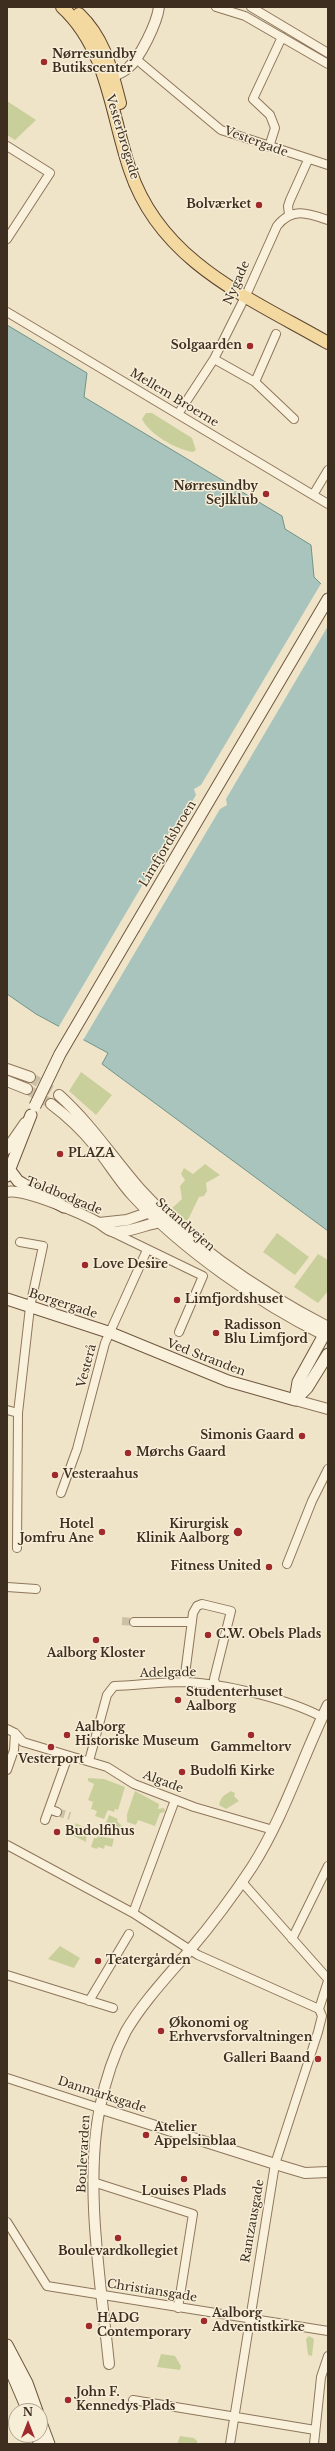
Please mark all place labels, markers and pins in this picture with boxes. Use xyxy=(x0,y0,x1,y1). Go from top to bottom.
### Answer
place label: Nørresundby Butikscenter xyxy=(52,48,137,76)
marker: Nørresundby Butikscenter xyxy=(39,57,49,67)
place label: Bolværket xyxy=(186,198,251,212)
marker: Bolværket xyxy=(254,200,264,210)
place label: Solgaarden xyxy=(171,339,242,353)
marker: Solgaarden xyxy=(245,341,255,351)
place label: Nørresundby Sejlklub xyxy=(173,480,258,508)
marker: Nørresundby Sejlklub xyxy=(261,489,271,499)
place label: PLAZA xyxy=(68,1147,115,1161)
marker: PLAZA xyxy=(55,1149,65,1159)
place label: Love Desire xyxy=(93,1258,168,1272)
marker: Love Desire xyxy=(80,1260,90,1270)
place label: Limfjordshuset xyxy=(185,1293,283,1307)
marker: Limfjordshuset xyxy=(172,1295,182,1305)
place label: Radisson Blu Limfjord xyxy=(224,1319,308,1347)
marker: Radisson Blu Limfjord xyxy=(211,1328,221,1338)
place label: Simonis Gaard xyxy=(200,1429,294,1443)
marker: Simonis Gaard xyxy=(297,1431,307,1441)
place label: Mørchs Gaard xyxy=(136,1446,226,1460)
marker: Mørchs Gaard xyxy=(123,1448,133,1458)
place label: Vesteraahus xyxy=(63,1468,138,1482)
marker: Vesteraahus xyxy=(50,1470,60,1480)
place label: Hotel Jomfru Ane xyxy=(20,1518,94,1546)
place label: Kirurgisk Klinik Aalborg xyxy=(136,1518,229,1546)
marker: Kirurgisk Klinik Aalborg xyxy=(232,1526,244,1538)
marker: Hotel Jomfru Ane xyxy=(97,1527,107,1537)
place label: Fitness United xyxy=(170,1560,261,1574)
marker: Fitness United xyxy=(264,1562,274,1572)
place label: C.W. Obels Plads xyxy=(216,1628,321,1642)
marker: C.W. Obels Plads xyxy=(203,1630,213,1640)
marker: Aalborg Kloster xyxy=(91,1635,101,1645)
place label: Aalborg Kloster xyxy=(47,1647,145,1661)
place label: Studenterhuset Aalborg xyxy=(186,1686,283,1714)
marker: Studenterhuset Aalborg xyxy=(173,1695,183,1705)
place label: Aalborg Historiske Museum xyxy=(75,1721,199,1749)
marker: Aalborg Historiske Museum xyxy=(62,1730,72,1740)
marker: Gammeltorv xyxy=(246,1730,256,1740)
place label: Gammeltorv xyxy=(210,1741,292,1755)
marker: Vesterport xyxy=(46,1742,56,1752)
place label: Vesterport xyxy=(18,1753,84,1767)
place label: Budolfi Kirke xyxy=(190,1765,275,1779)
marker: Budolfi Kirke xyxy=(177,1767,187,1777)
place label: Budolfihus xyxy=(65,1825,134,1839)
marker: Budolfihus xyxy=(52,1827,62,1837)
place label: Teatergården xyxy=(106,1954,191,1968)
marker: Teatergården xyxy=(93,1956,103,1966)
place label: Økonomi og Erhvervsforvaltningen xyxy=(169,2017,312,2045)
marker: Økonomi og Erhvervsforvaltningen xyxy=(156,2026,166,2036)
place label: Galleri Baand xyxy=(223,2052,310,2066)
marker: Galleri Baand xyxy=(313,2054,323,2064)
place label: Atelier Appelsinblaa xyxy=(154,2121,236,2149)
marker: Atelier Appelsinblaa xyxy=(141,2130,151,2140)
marker: Louises Plads xyxy=(179,2174,189,2184)
place label: Louises Plads xyxy=(142,2185,226,2199)
marker: Boulevardkollegiet xyxy=(113,2233,123,2243)
place label: Boulevardkollegiet xyxy=(58,2245,178,2259)
place label: Aalborg Adventistkirke xyxy=(212,2307,305,2335)
place label: HADG Contemporary xyxy=(97,2312,191,2340)
marker: Aalborg Adventistkirke xyxy=(199,2316,209,2326)
marker: HADG Contemporary xyxy=(84,2321,94,2331)
place label: John F. Kennedys Plads xyxy=(76,2386,175,2414)
marker: John F. Kennedys Plads xyxy=(63,2395,73,2405)

